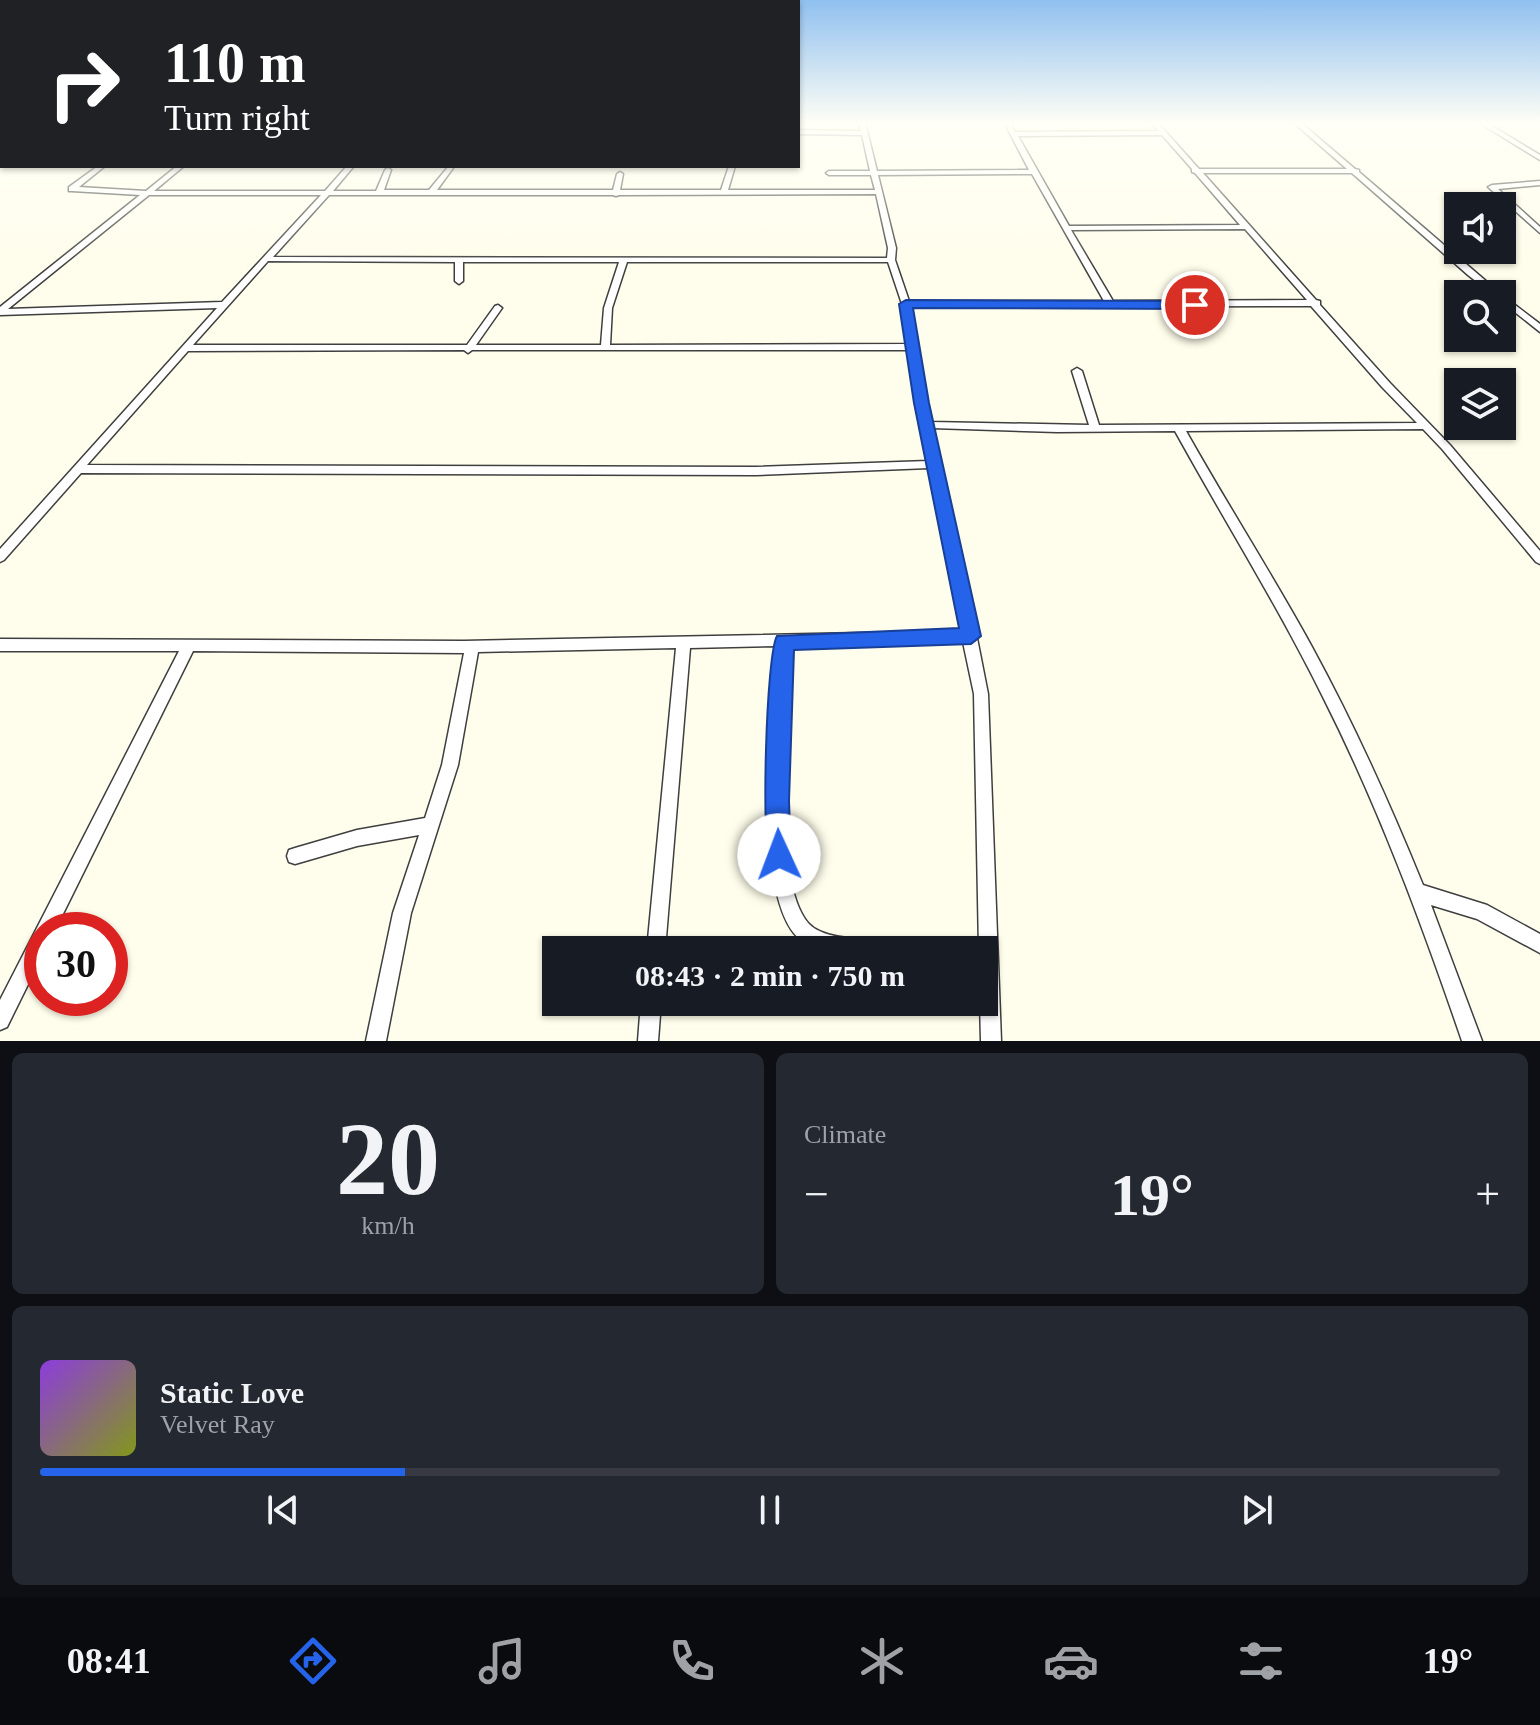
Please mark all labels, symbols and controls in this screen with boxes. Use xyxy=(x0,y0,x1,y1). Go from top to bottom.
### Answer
icon: right xyxy=(32,32,136,136)
text: 110 m xyxy=(164,32,306,94)
text: Turn right xyxy=(164,98,310,138)
map controls xyxy=(1444,192,1516,440)
button: sound xyxy=(1444,192,1516,264)
pin xyxy=(1161,271,1229,339)
button: search xyxy=(1444,280,1516,352)
icon: arrive xyxy=(1173,283,1217,327)
button: layers xyxy=(1444,368,1516,440)
position arrow xyxy=(737,813,821,897)
speed limit sign: 30 xyxy=(24,912,128,1016)
text: 08:43 · 2 min · 750 m xyxy=(635,959,905,992)
text: 20 xyxy=(336,1101,440,1216)
text: Climate xyxy=(804,1120,886,1149)
text: 19° xyxy=(1110,1162,1194,1228)
text: − xyxy=(804,1170,829,1219)
text: + xyxy=(1475,1170,1500,1219)
text: km/h xyxy=(361,1211,415,1240)
text: Static Love xyxy=(160,1376,304,1409)
text: Velvet Ray xyxy=(160,1410,275,1439)
icon: previous xyxy=(261,1488,305,1532)
icon: pause xyxy=(748,1488,792,1532)
icon: next xyxy=(1235,1488,1279,1532)
icon: directions xyxy=(285,1633,341,1689)
icon: music xyxy=(474,1633,530,1689)
icon: phone xyxy=(664,1633,720,1689)
icon: climate xyxy=(854,1633,910,1689)
icon: car xyxy=(1043,1633,1099,1689)
icon: filters xyxy=(1233,1633,1289,1689)
text: 08:41 xyxy=(67,1641,151,1681)
text: 19° xyxy=(1423,1641,1473,1681)

